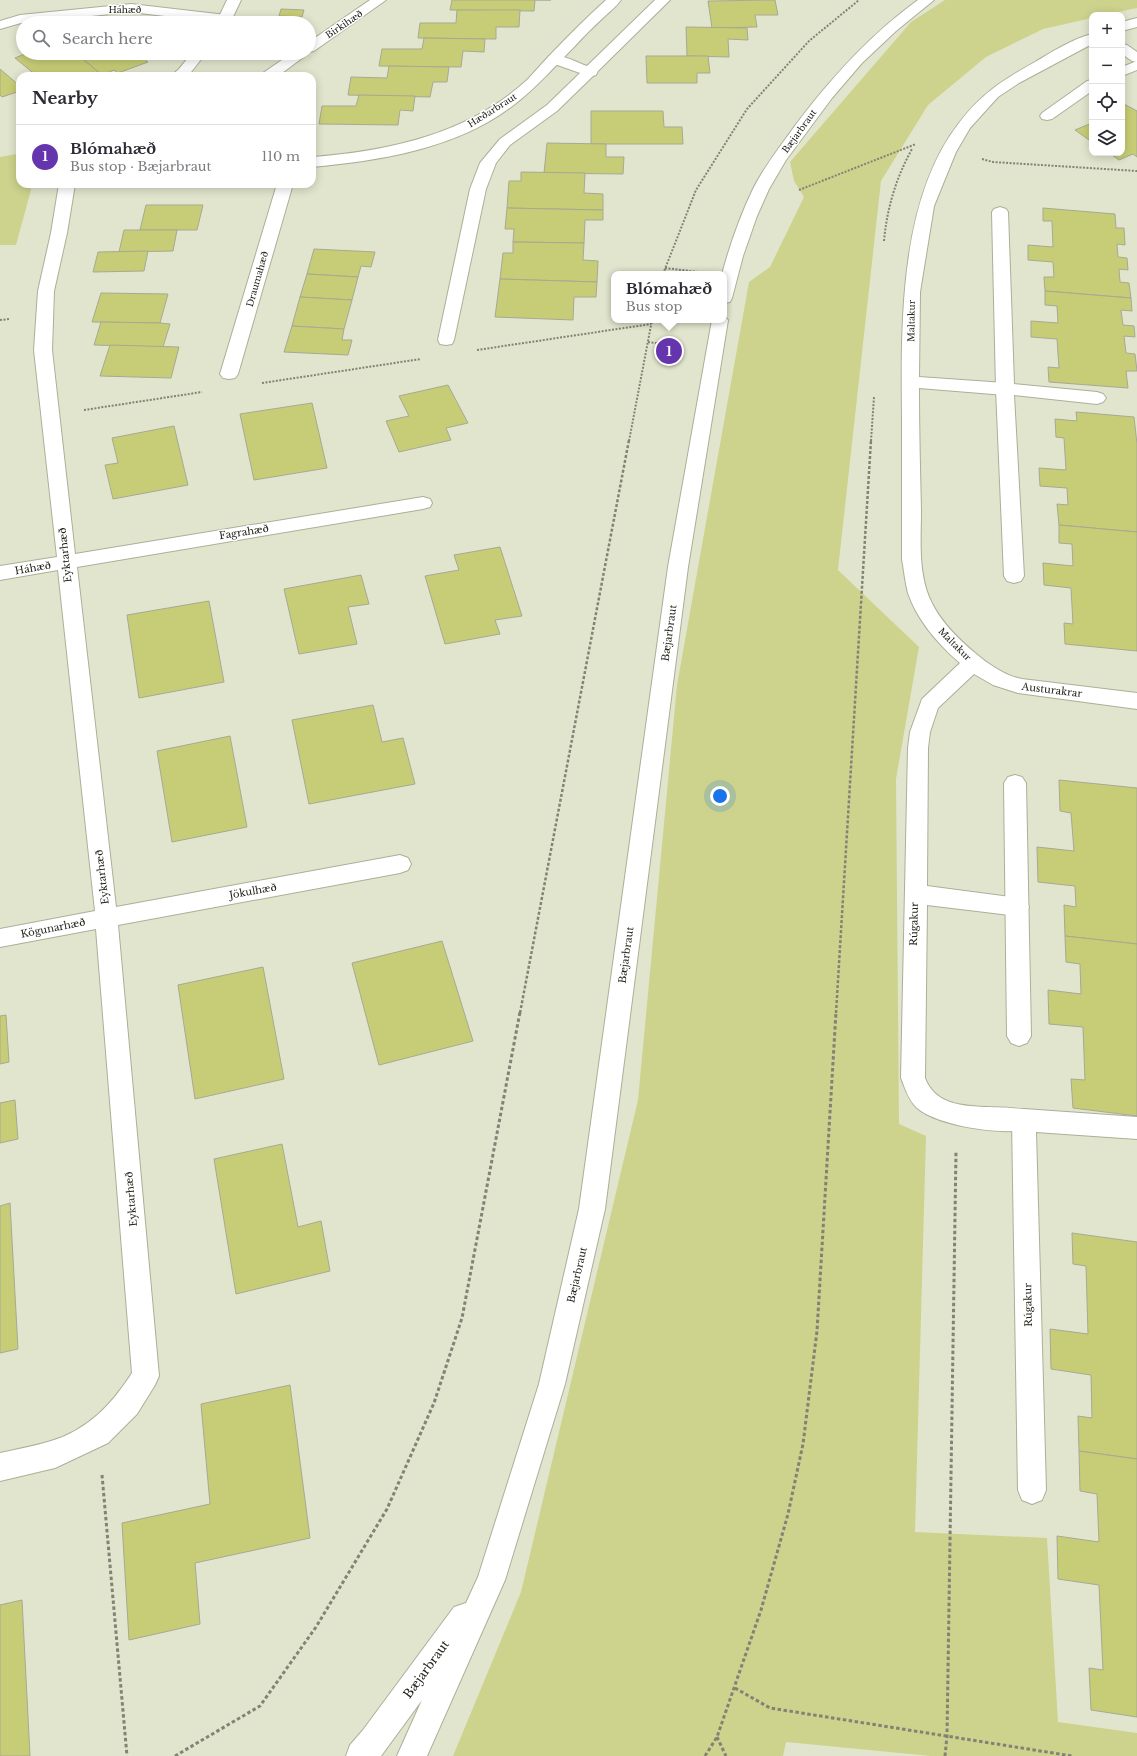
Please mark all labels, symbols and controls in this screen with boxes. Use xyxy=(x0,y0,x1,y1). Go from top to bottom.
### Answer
street label: Háhæð xyxy=(109,4,142,15)
street label: Birkihæð xyxy=(323,7,365,40)
map controls xyxy=(1089,12,1125,156)
button: + xyxy=(1089,12,1125,48)
search box xyxy=(16,16,316,60)
icon: search xyxy=(30,27,52,49)
text: Search here xyxy=(62,29,153,48)
button: − xyxy=(1089,48,1125,84)
button: locate xyxy=(1089,84,1125,120)
text: Nearby xyxy=(32,88,98,109)
street label: Hæðarbraut xyxy=(465,90,519,129)
street label: Bæjarbraut xyxy=(780,107,819,155)
button: layers xyxy=(1089,120,1125,156)
text: Blómahæð xyxy=(70,139,156,158)
text: 1 xyxy=(42,148,48,165)
text: 110 m xyxy=(261,148,300,165)
text: Bus stop · Bæjarbraut xyxy=(70,158,212,175)
street label: Draumahæð xyxy=(244,250,270,308)
popup xyxy=(611,271,727,323)
text: Blómahæð xyxy=(626,279,712,298)
text: Bus stop xyxy=(626,298,682,315)
street label: Maltakur xyxy=(905,299,917,342)
pin: 1 xyxy=(656,336,682,366)
street label: Fagrahæð xyxy=(218,522,270,542)
street label: Eyktarhæð xyxy=(56,527,74,583)
street label: Háhæð xyxy=(14,558,52,578)
street label: Bæjarbraut xyxy=(659,604,679,662)
street label: Maltakur xyxy=(936,625,974,663)
street label: Austurakrar xyxy=(1020,680,1083,700)
your location xyxy=(710,786,730,806)
street label: Eyktarhæð xyxy=(92,849,112,905)
street label: Jökulhæð xyxy=(226,880,278,902)
street label: Rúgakur xyxy=(907,902,921,946)
street label: Kögunarhæð xyxy=(19,915,87,941)
street label: Bæjarbraut xyxy=(616,926,636,984)
street label: Eyktarhæð xyxy=(122,1171,140,1227)
street label: Bæjarbraut xyxy=(564,1246,590,1304)
street label: Rúgakur xyxy=(1021,1283,1035,1327)
street label: Bæjarbraut xyxy=(400,1637,452,1701)

